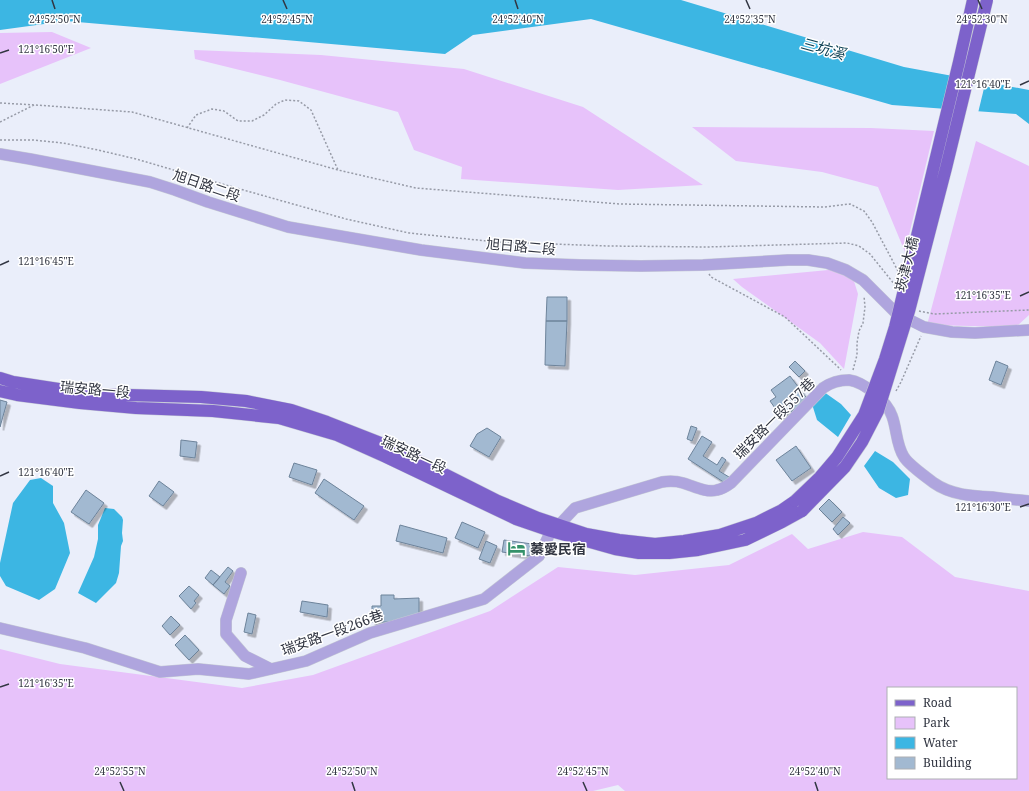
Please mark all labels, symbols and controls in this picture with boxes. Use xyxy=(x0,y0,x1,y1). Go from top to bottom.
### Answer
text: 24°52'50"N xyxy=(29,12,81,26)
text: 24°52'45"N xyxy=(261,12,313,26)
text: 24°52'40"N xyxy=(492,12,544,26)
text: 24°52'35"N xyxy=(724,12,776,26)
text: 24°52'30"N xyxy=(956,12,1008,26)
water label: 三坑溪 xyxy=(799,33,849,64)
text: 121°16'50"E xyxy=(18,42,74,56)
text: 121°16'40"E xyxy=(955,77,1011,91)
street label: 旭日路二段 xyxy=(171,165,243,205)
street label: 旭日路二段 xyxy=(485,233,557,259)
street label: 崁津大橋 xyxy=(890,235,922,293)
text: 121°16'45"E xyxy=(18,254,74,268)
text: 121°16'35"E xyxy=(955,288,1011,302)
street label: 瑞安路一段557巷 xyxy=(729,373,819,463)
street label: 瑞安路一段 xyxy=(59,376,131,402)
street label: 瑞安路一段 xyxy=(378,431,450,477)
text: 121°16'40"E xyxy=(18,465,74,479)
text: 121°16'30"E xyxy=(955,500,1011,514)
hotel icon: 蓁愛民宿 xyxy=(507,538,527,558)
place label: 蓁愛民宿 xyxy=(530,539,586,558)
street label: 瑞安路一段266巷 xyxy=(278,605,386,659)
text: 121°16'35"E xyxy=(18,676,74,690)
legend xyxy=(887,687,1017,779)
text: Road xyxy=(923,694,953,711)
text: Park xyxy=(923,714,951,731)
text: Water xyxy=(923,734,958,751)
text: Building xyxy=(923,754,972,771)
text: 24°52'55"N xyxy=(94,764,146,778)
text: 24°52'50"N xyxy=(326,764,378,778)
text: 24°52'45"N xyxy=(557,764,609,778)
text: 24°52'40"N xyxy=(789,764,841,778)

